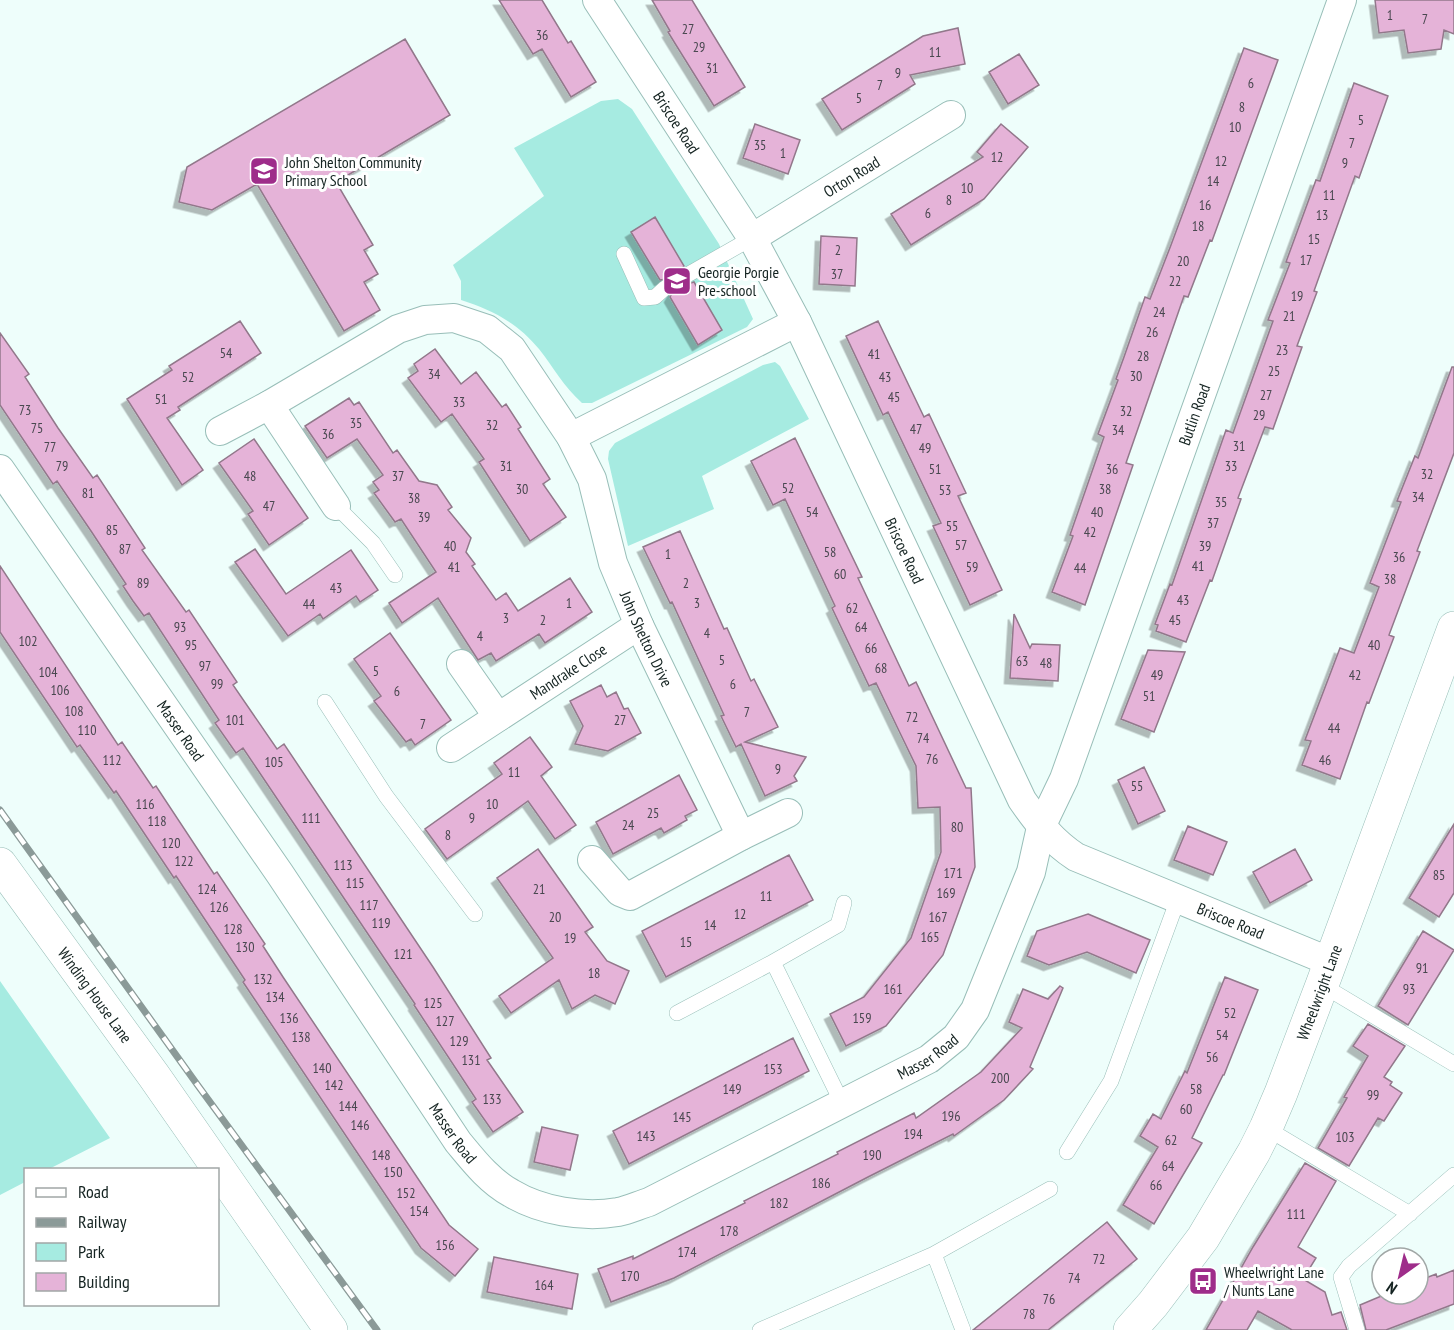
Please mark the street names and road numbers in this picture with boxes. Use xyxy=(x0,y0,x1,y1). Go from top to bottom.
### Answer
street label: Briscoe Road xyxy=(649,87,704,157)
street label: Orton Road xyxy=(820,152,883,201)
street label: Butlin Road xyxy=(1174,381,1214,448)
street label: Briscoe Road xyxy=(881,514,929,587)
street label: John Shelton Drive xyxy=(616,587,677,690)
street label: Mandrake Close xyxy=(526,639,610,704)
street label: Masser Road xyxy=(153,696,209,765)
street label: Briscoe Road xyxy=(1194,898,1267,943)
street label: Wheelwright Lane xyxy=(1292,942,1346,1043)
street label: Winding House Lane xyxy=(54,943,137,1047)
street label: Masser Road xyxy=(894,1029,962,1084)
street label: Masser Road xyxy=(425,1099,481,1167)

